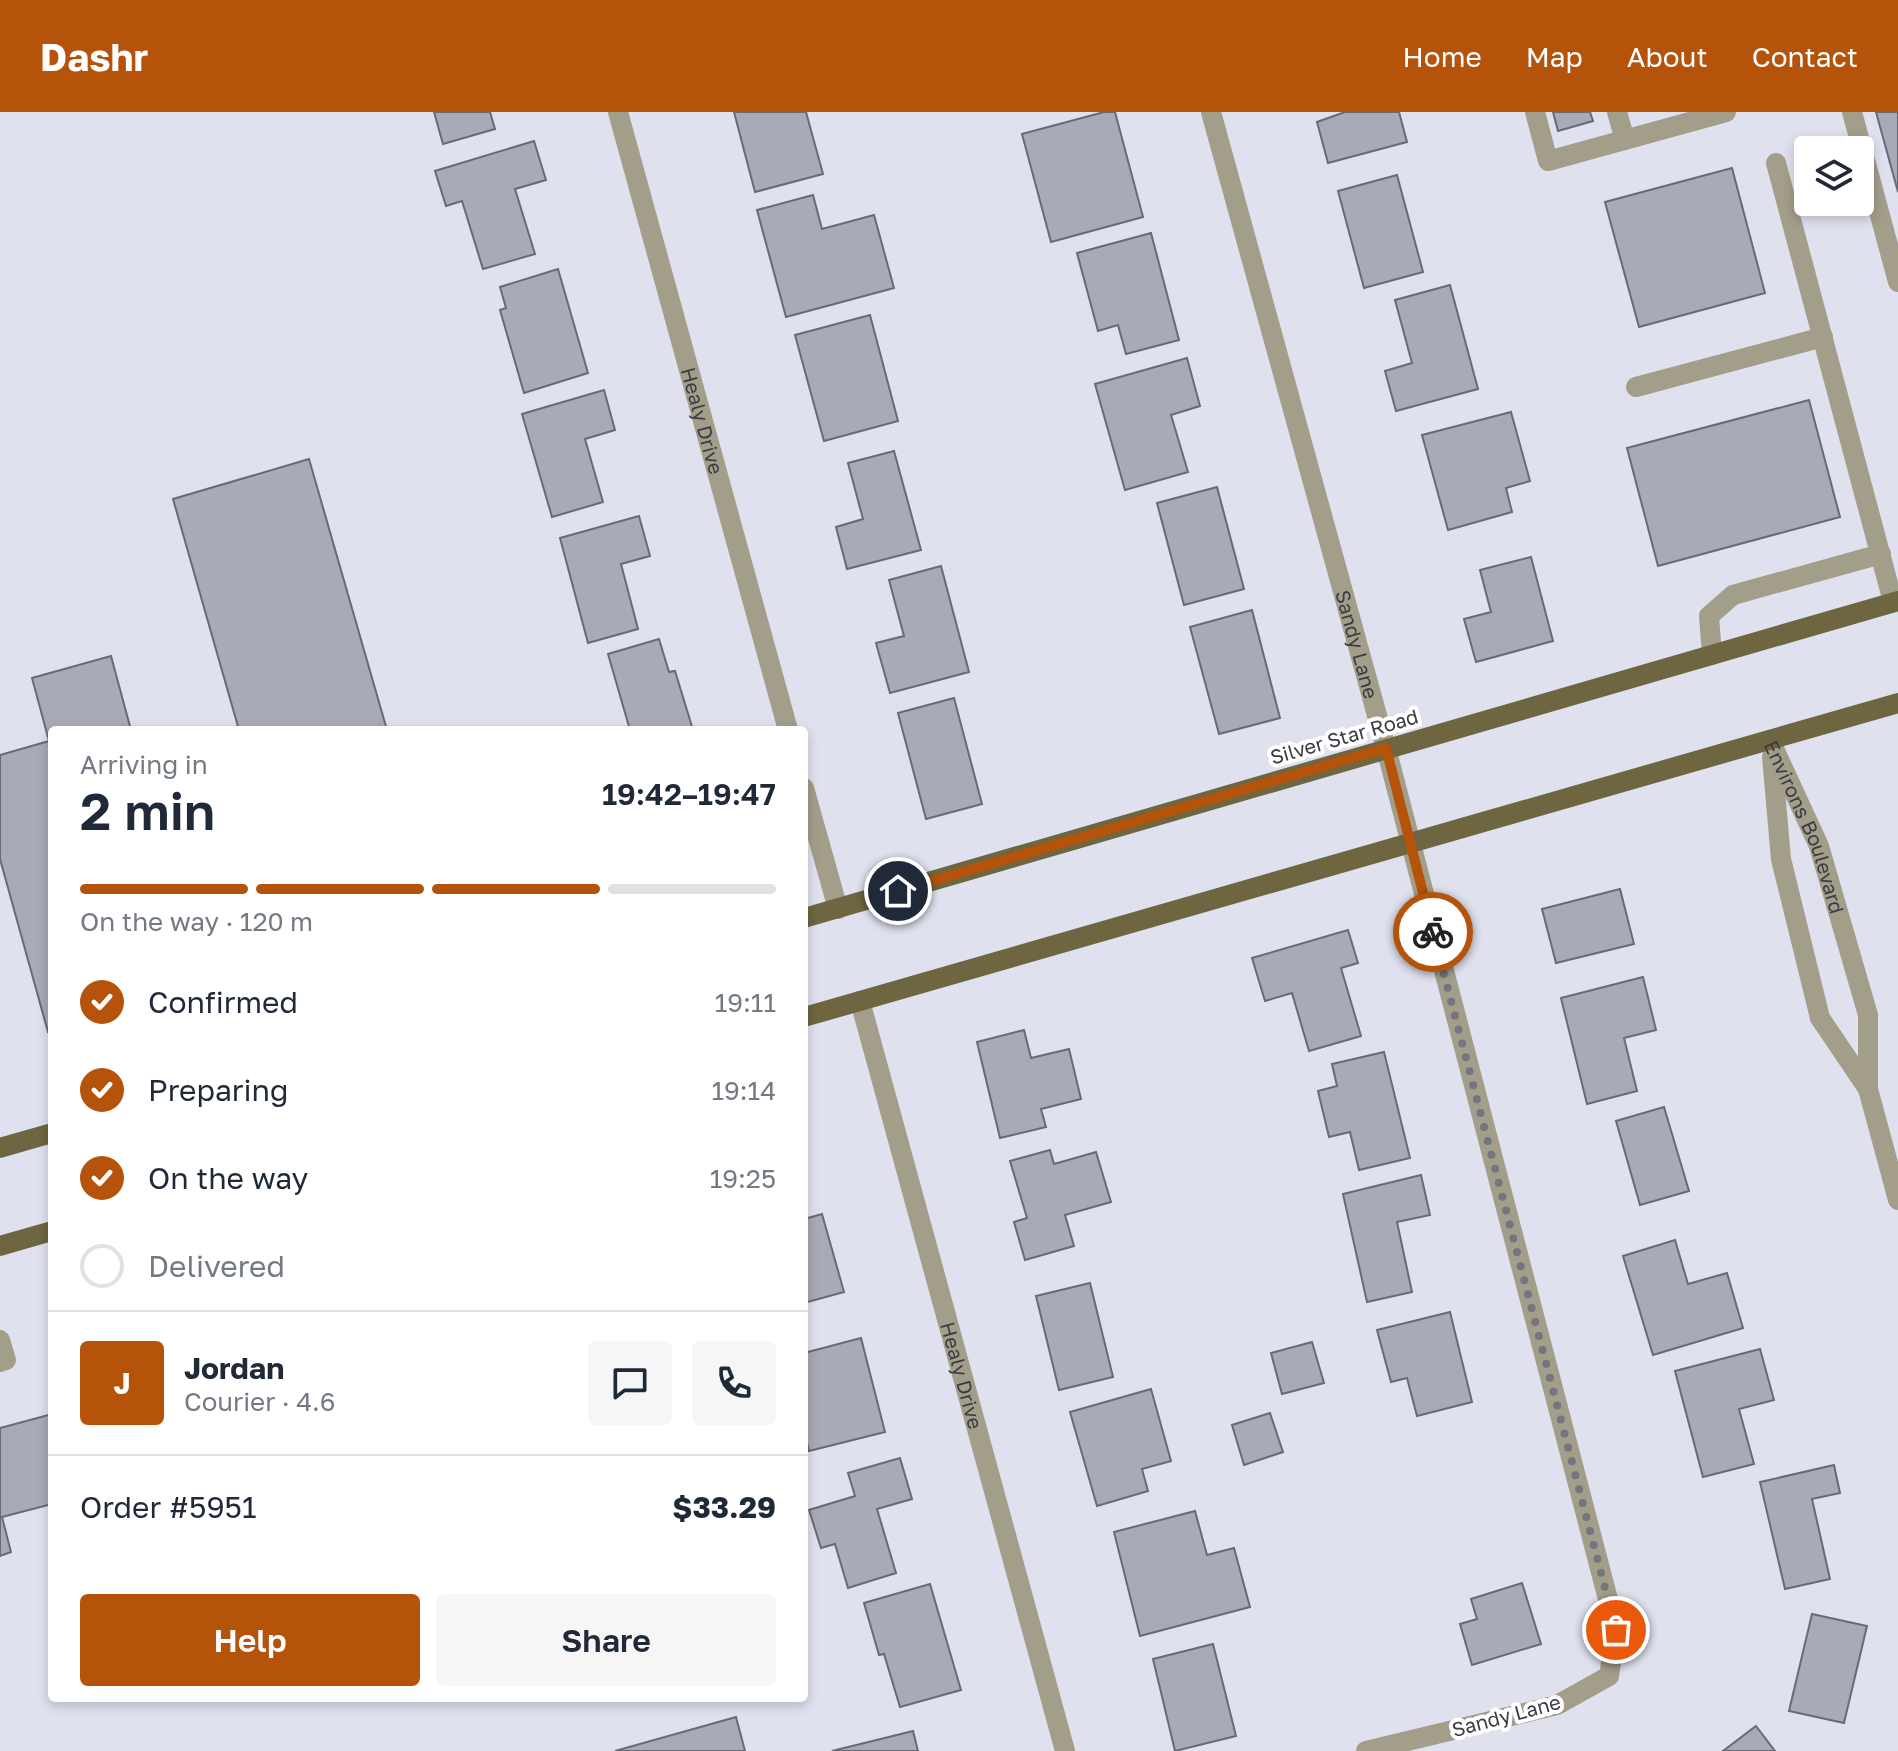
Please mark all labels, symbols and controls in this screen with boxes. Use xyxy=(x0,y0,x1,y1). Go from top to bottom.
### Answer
text: Dashr xyxy=(40,34,148,79)
text: Home xyxy=(1403,40,1482,73)
text: Map xyxy=(1526,40,1583,73)
text: About xyxy=(1627,40,1708,73)
text: Contact xyxy=(1752,40,1858,73)
map controls xyxy=(1794,136,1874,216)
button: layers xyxy=(1794,136,1874,216)
street label: Healy Drive xyxy=(677,364,729,477)
street label: Sandy Lane xyxy=(1331,587,1384,701)
street label: Silver Star Road xyxy=(1267,703,1421,769)
street label: Environs Boulevard xyxy=(1760,736,1850,916)
text: Arriving in xyxy=(80,749,208,780)
text: 19:42–19:47 xyxy=(602,776,776,812)
text: 2 min xyxy=(80,779,215,841)
pin xyxy=(864,857,932,925)
icon: home xyxy=(876,869,920,913)
courier xyxy=(1393,892,1473,972)
text: On the way · 120 m xyxy=(80,906,313,937)
icon: bike xyxy=(1411,910,1455,954)
icon: check xyxy=(80,980,124,1024)
text: Confirmed xyxy=(148,984,298,1020)
text: 19:11 xyxy=(715,987,776,1018)
icon: check xyxy=(80,1068,124,1112)
text: Preparing xyxy=(148,1072,289,1108)
text: 19:14 xyxy=(711,1075,776,1106)
icon: check xyxy=(80,1156,124,1200)
text: On the way xyxy=(148,1160,308,1196)
text: 19:25 xyxy=(710,1163,776,1194)
text: Delivered xyxy=(148,1248,285,1284)
street label: Healy Drive xyxy=(936,1319,988,1431)
button: chat xyxy=(588,1341,672,1425)
button: phone xyxy=(692,1341,776,1425)
text: Jordan xyxy=(184,1350,284,1386)
text: J xyxy=(113,1365,131,1401)
text: Courier · 4.6 xyxy=(184,1386,336,1417)
text: Order #5951 xyxy=(80,1489,257,1525)
text: $33.29 xyxy=(672,1489,776,1525)
button: Help xyxy=(80,1594,420,1686)
button: Share xyxy=(436,1594,776,1686)
pin xyxy=(1582,1596,1650,1664)
icon: bag xyxy=(1594,1608,1638,1652)
street label: Sandy Lane xyxy=(1449,1689,1563,1741)

